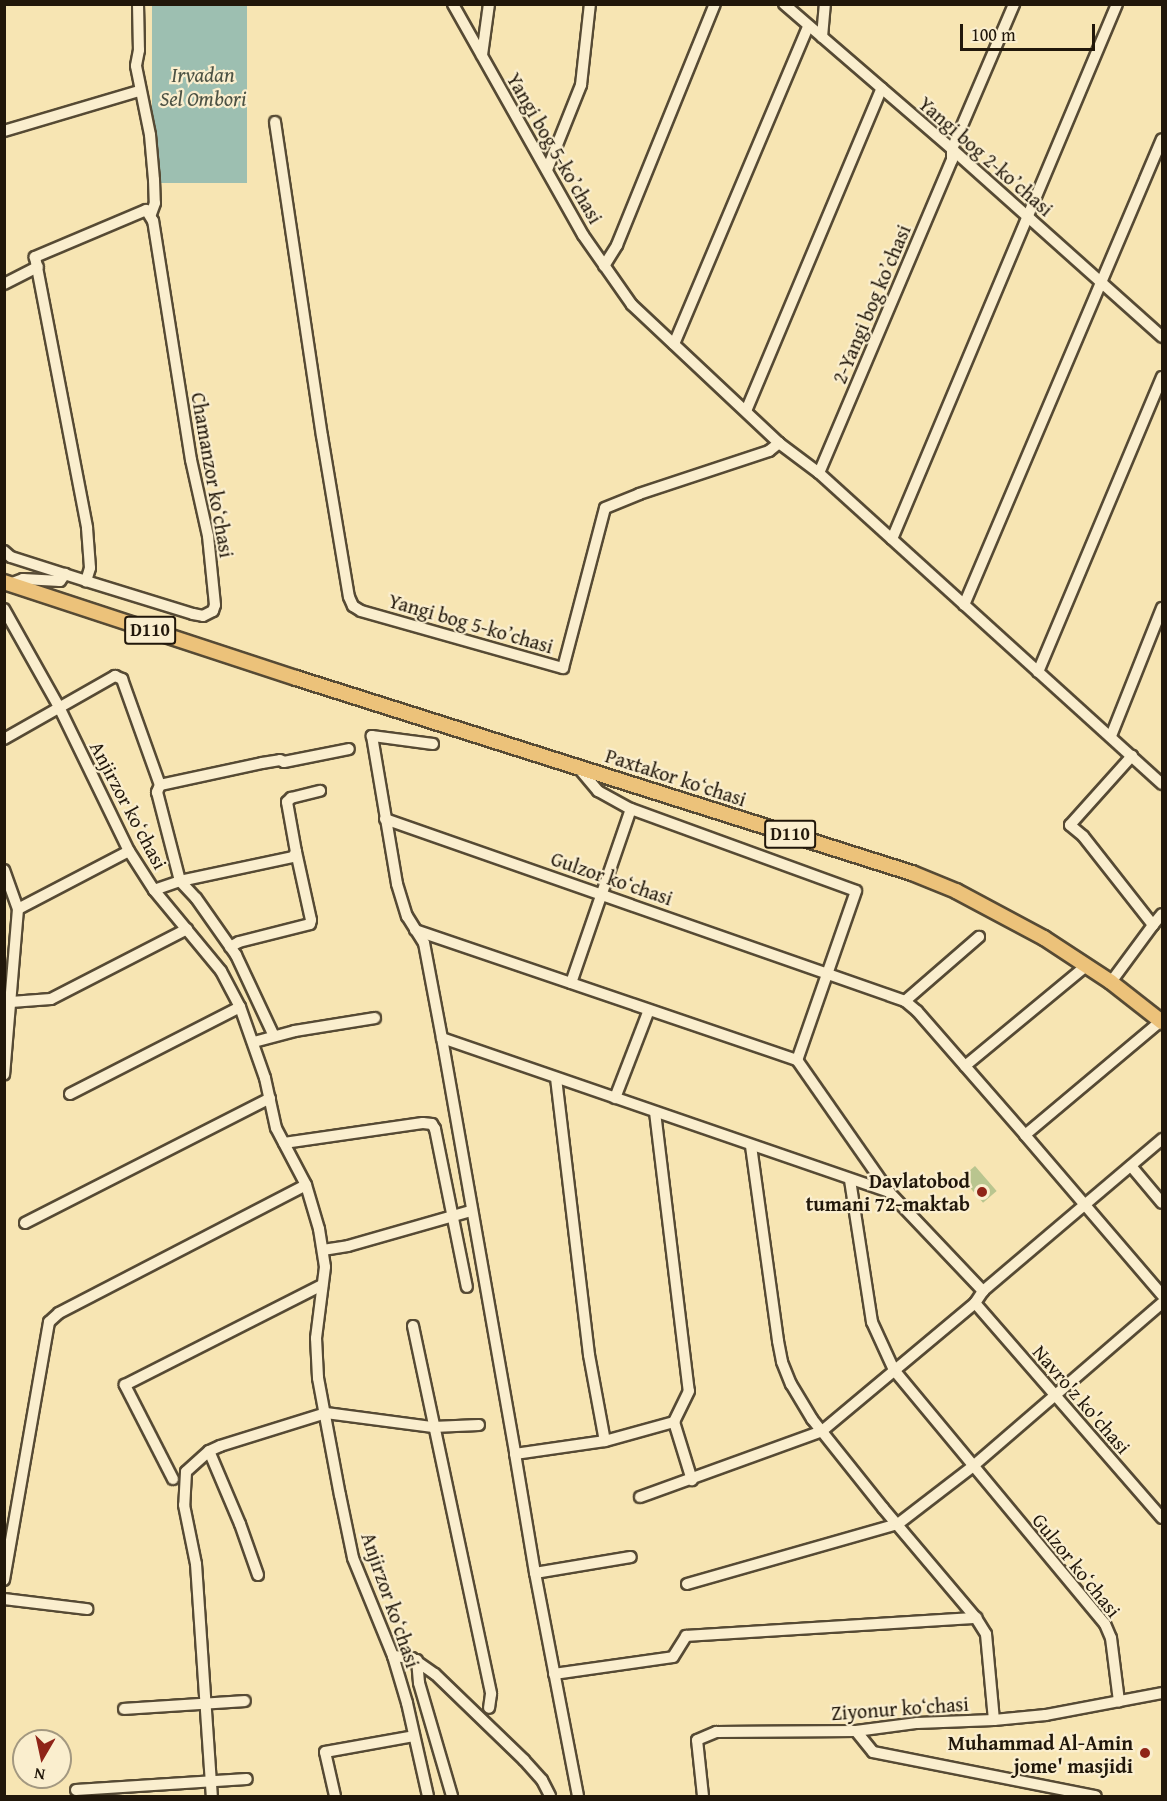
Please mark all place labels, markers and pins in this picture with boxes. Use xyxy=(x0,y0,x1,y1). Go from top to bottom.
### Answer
place label: Davlatobod tumani 72-maktab xyxy=(806,1168,970,1215)
marker: Davlatobod tumani 72-maktab xyxy=(975,1185,989,1199)
place label: Muhammad Al-Amin jome' masjidi xyxy=(948,1730,1133,1777)
marker: Muhammad Al-Amin jome' masjidi xyxy=(1138,1746,1152,1760)

